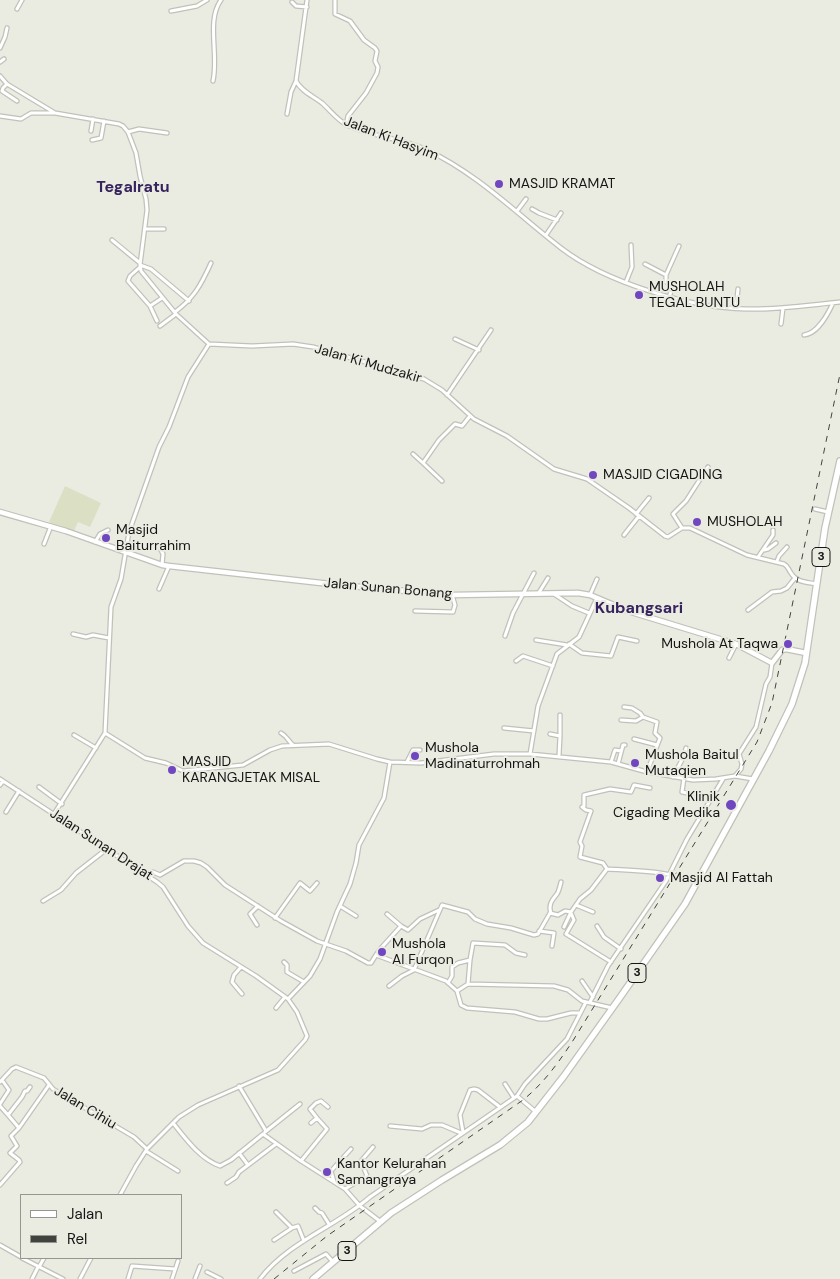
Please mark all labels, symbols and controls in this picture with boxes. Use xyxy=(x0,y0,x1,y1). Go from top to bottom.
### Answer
street label: Jalan Ki Hasyim xyxy=(341,113,441,165)
place label: MASJID KRAMAT xyxy=(509,176,615,192)
district label: Tegalratu xyxy=(96,178,170,198)
marker: MASJID KRAMAT xyxy=(493,178,505,190)
place label: MUSHOLAH TEGAL BUNTU xyxy=(649,279,740,312)
marker: MUSHOLAH TEGAL BUNTU xyxy=(633,289,645,301)
street label: Jalan Ki Mudzakir xyxy=(313,341,423,387)
place label: MASJID CIGADING xyxy=(603,467,722,483)
marker: MASJID CIGADING xyxy=(587,469,599,481)
place label: MUSHOLAH xyxy=(707,514,783,530)
marker: MUSHOLAH xyxy=(691,516,703,528)
place label: Masjid Baiturrahim xyxy=(116,522,191,554)
marker: Masjid Baiturrahim xyxy=(100,532,112,544)
road number: 3 xyxy=(812,548,830,566)
street label: Jalan Sunan Bonang xyxy=(323,575,453,603)
district label: Kubangsari xyxy=(595,599,683,619)
place label: Mushola At Taqwa xyxy=(661,636,778,652)
marker: Mushola At Taqwa xyxy=(782,638,794,650)
place label: Mushola Madinaturrohmah xyxy=(425,740,540,772)
place label: Mushola Baitul Mutaqien xyxy=(645,747,739,780)
marker: Mushola Madinaturrohmah xyxy=(409,750,421,762)
place label: MASJID KARANGJETAK MISAL xyxy=(182,754,320,786)
marker: Mushola Baitul Mutaqien xyxy=(629,757,641,769)
marker: MASJID KARANGJETAK MISAL xyxy=(166,764,178,776)
place label: Klinik Cigading Medika xyxy=(613,789,720,822)
marker: Klinik Cigading Medika xyxy=(724,798,738,812)
street label: Jalan Sunan Drajat xyxy=(46,805,156,885)
place label: Masjid Al Fattah xyxy=(670,870,773,886)
marker: Masjid Al Fattah xyxy=(654,872,666,884)
place label: Mushola Al Furqon xyxy=(392,936,454,969)
marker: Mushola Al Furqon xyxy=(376,946,388,958)
road number: 3 xyxy=(628,964,646,982)
street label: Jalan Cihiu xyxy=(51,1083,119,1133)
place label: Kantor Kelurahan Samangraya xyxy=(337,1156,446,1188)
marker: Kantor Kelurahan Samangraya xyxy=(321,1166,333,1178)
legend xyxy=(20,1194,182,1259)
text: Jalan xyxy=(67,1204,103,1224)
text: Rel xyxy=(67,1229,87,1249)
road number: 3 xyxy=(338,1242,356,1260)

